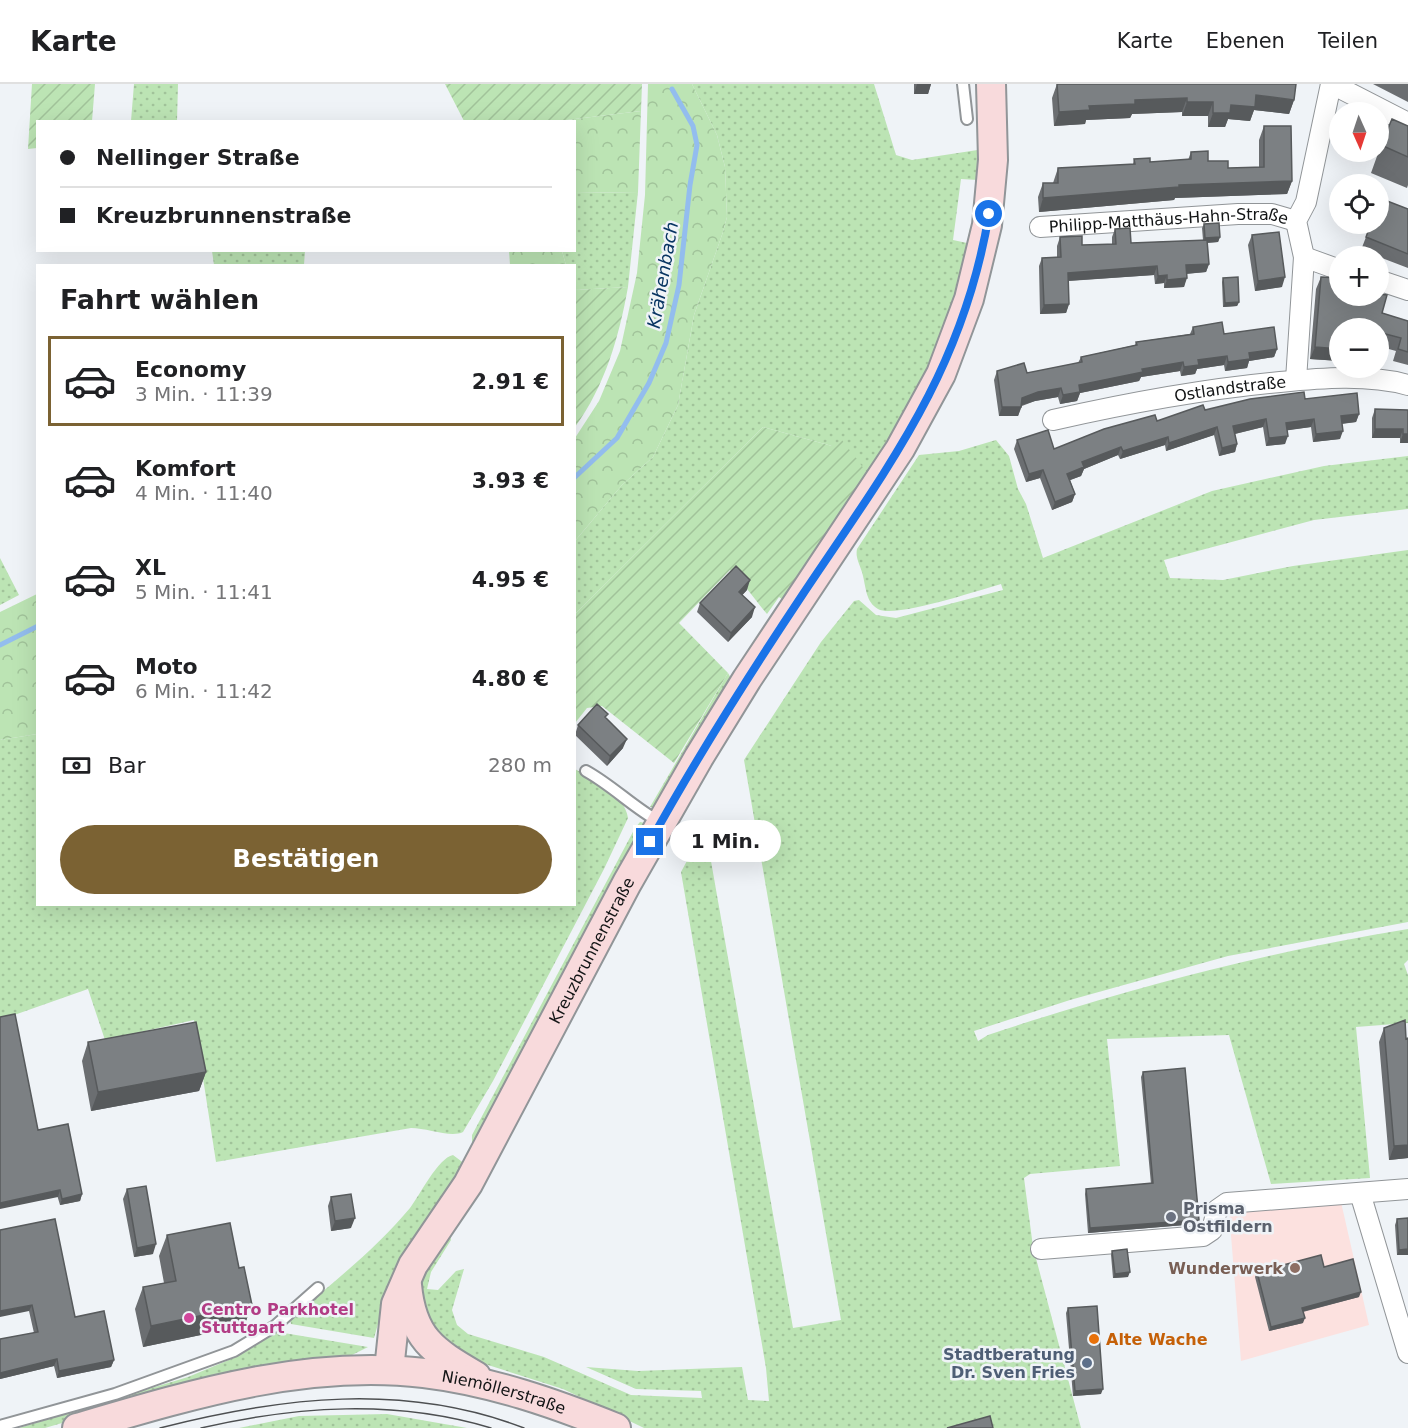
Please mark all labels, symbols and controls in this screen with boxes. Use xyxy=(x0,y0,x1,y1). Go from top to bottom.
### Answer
text: Karte xyxy=(30,25,117,58)
text: Karte xyxy=(1117,29,1173,53)
text: Ebenen xyxy=(1206,29,1285,53)
text: Teilen xyxy=(1318,29,1378,53)
north arrow xyxy=(1329,102,1389,162)
map controls xyxy=(1329,102,1389,378)
text: Nellinger Straße xyxy=(96,145,300,170)
button: locate xyxy=(1329,174,1389,234)
route start xyxy=(975,200,1002,227)
text: Kreuzbrunnenstraße xyxy=(96,203,352,228)
street label: Philipp-Matthäus-Hahn-Straße xyxy=(1048,204,1291,236)
water label: Krähenbach xyxy=(643,220,682,330)
button: + xyxy=(1329,246,1389,306)
text: Fahrt wählen xyxy=(60,284,259,315)
button: − xyxy=(1329,318,1389,378)
icon: car xyxy=(63,354,117,408)
text: Economy xyxy=(135,357,246,382)
text: 2.91 € xyxy=(472,369,549,394)
street label: Ostlandstraße xyxy=(1173,372,1287,406)
text: 3 Min. · 11:39 xyxy=(135,382,273,406)
icon: car xyxy=(63,453,117,507)
text: Komfort xyxy=(135,456,236,481)
text: 3.93 € xyxy=(472,468,549,493)
text: 4 Min. · 11:40 xyxy=(135,481,273,505)
icon: car xyxy=(63,552,117,606)
text: XL xyxy=(135,555,166,580)
text: 4.95 € xyxy=(472,567,549,592)
text: 5 Min. · 11:41 xyxy=(135,580,273,604)
icon: car xyxy=(63,651,117,705)
text: Moto xyxy=(135,654,198,679)
text: 4.80 € xyxy=(472,666,549,691)
text: 6 Min. · 11:42 xyxy=(135,679,273,703)
icon: cash xyxy=(60,749,93,782)
text: Bar xyxy=(108,753,146,778)
text: 280 m xyxy=(488,753,552,777)
callout: 1 Min. xyxy=(671,821,782,863)
button: Bestätigen xyxy=(60,825,552,894)
route end xyxy=(636,828,663,855)
text: 1 Min. xyxy=(691,829,760,853)
street label: Kreuzbrunnenstraße xyxy=(545,874,638,1027)
place label: Prisma Ostfildern xyxy=(1183,1199,1273,1236)
marker: Prisma Ostfildern xyxy=(1164,1210,1178,1224)
place label: Wunderwerk xyxy=(1168,1259,1283,1278)
marker: Wunderwerk xyxy=(1288,1261,1302,1275)
place label: Centro Parkhotel Stuttgart xyxy=(201,1300,354,1337)
marker: Centro Parkhotel Stuttgart xyxy=(182,1311,196,1325)
place label: Alte Wache xyxy=(1106,1330,1208,1349)
marker: Alte Wache xyxy=(1087,1332,1101,1346)
place label: Stadtberatung Dr. Sven Fries xyxy=(943,1345,1075,1382)
marker: Stadtberatung Dr. Sven Fries xyxy=(1080,1356,1094,1370)
street label: Niemöllerstraße xyxy=(440,1367,568,1418)

